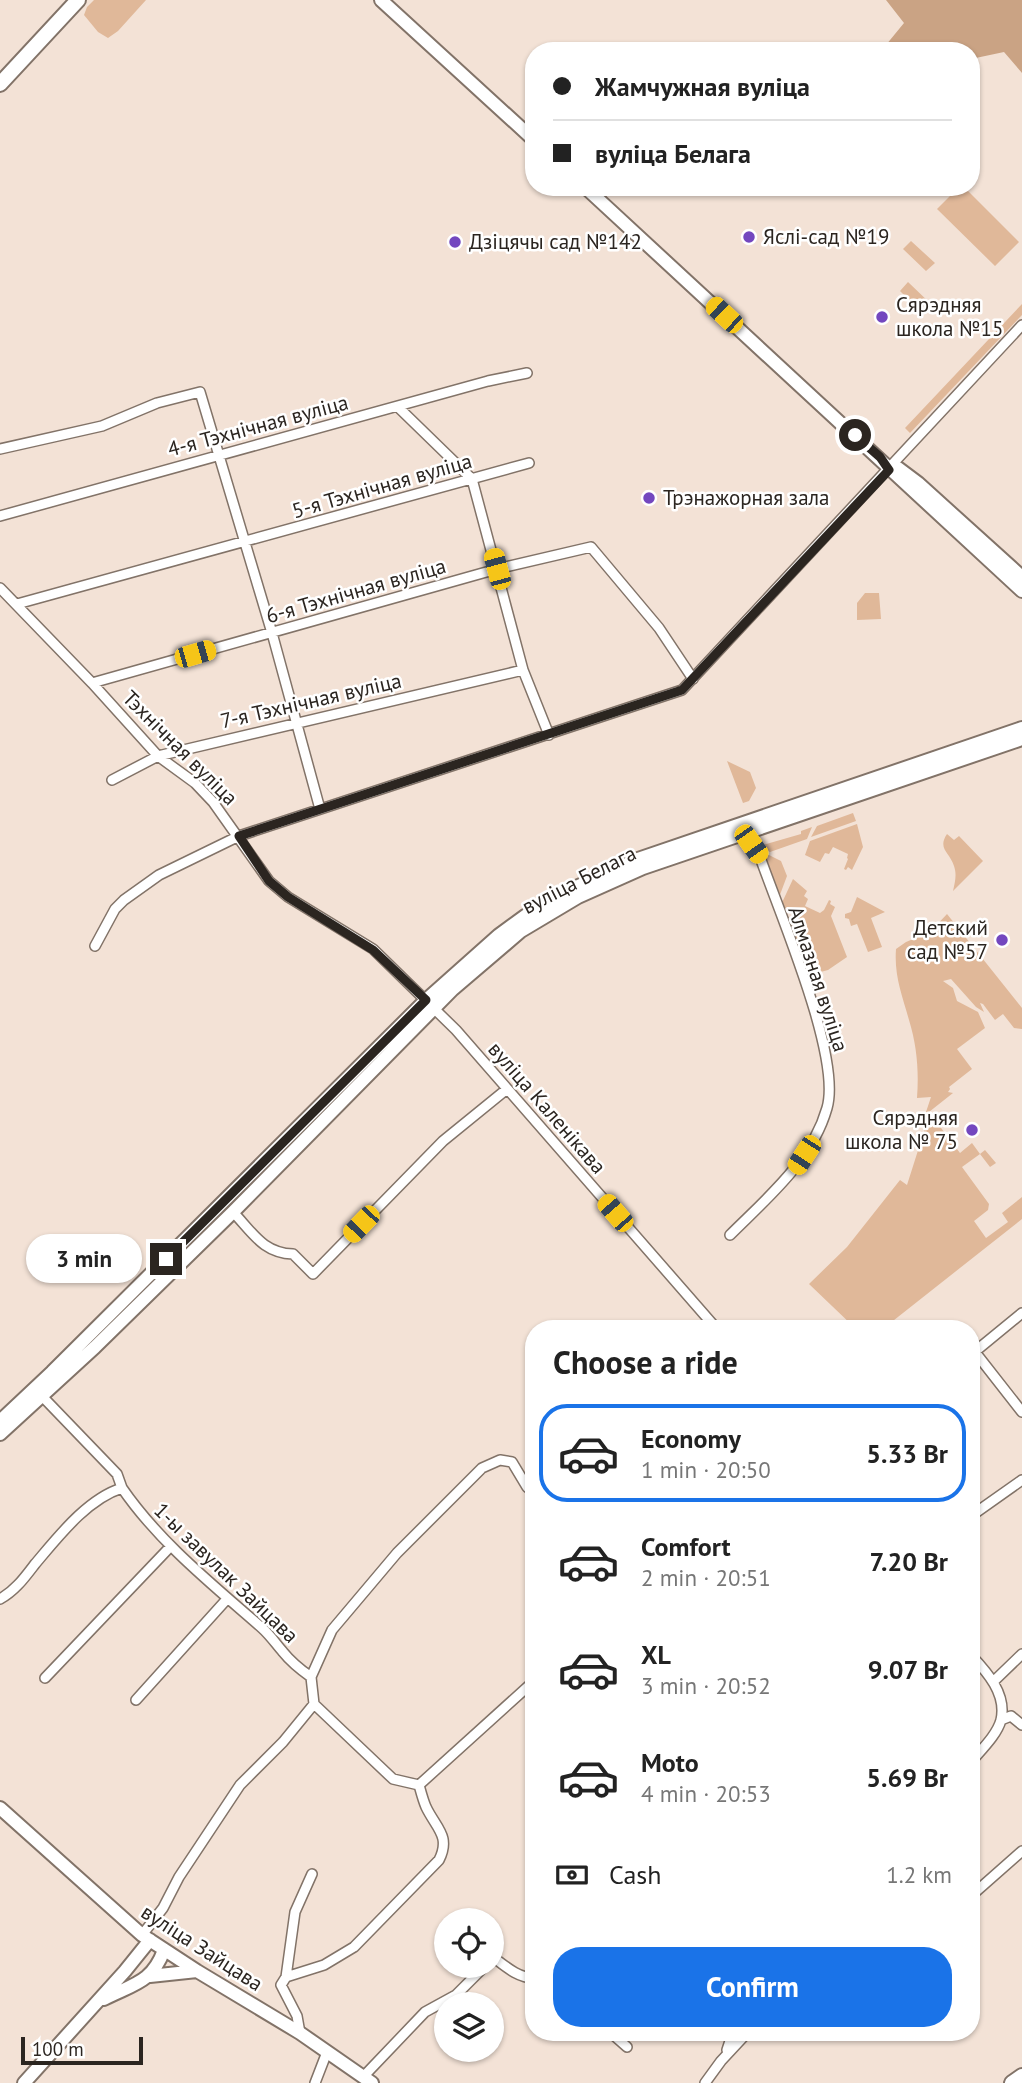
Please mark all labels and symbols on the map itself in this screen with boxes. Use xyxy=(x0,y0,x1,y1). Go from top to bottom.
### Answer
place label: Яслі-сад №19 xyxy=(763,223,889,250)
place label: Дзіцячы сад №142 xyxy=(469,228,642,255)
marker: Яслі-сад №19 xyxy=(741,229,757,245)
marker: Дзіцячы сад №142 xyxy=(447,234,463,250)
place label: Сярэдняя школа №15 xyxy=(896,291,1003,342)
car xyxy=(702,293,747,337)
marker: Сярэдняя школа №15 xyxy=(874,309,890,325)
street label: 4-я Тэхнічная вуліца xyxy=(165,388,351,463)
route start xyxy=(839,419,871,451)
street label: 5-я Тэхнічная вуліца xyxy=(289,447,475,524)
place label: Трэнажорная зала xyxy=(663,484,830,511)
marker: Трэнажорная зала xyxy=(641,490,657,506)
car xyxy=(482,546,513,592)
street label: 6-я Тэхнічная вуліца xyxy=(263,552,449,629)
car xyxy=(172,638,219,670)
street label: 7-я Тэхнічная вуліца xyxy=(218,667,404,734)
street label: Тэхнічная вуліца xyxy=(117,684,244,811)
car xyxy=(731,821,772,867)
street label: вуліца Белага xyxy=(517,839,640,920)
street label: Алмазная вуліца xyxy=(782,903,855,1055)
place label: Детский сад №57 xyxy=(907,914,988,965)
marker: Детский сад №57 xyxy=(994,932,1010,948)
street label: вуліца Каленікава xyxy=(483,1036,612,1179)
place label: Сярэдняя школа № 75 xyxy=(845,1104,958,1155)
marker: Сярэдняя школа № 75 xyxy=(964,1122,980,1138)
car xyxy=(784,1132,825,1178)
car xyxy=(594,1190,637,1236)
car xyxy=(339,1202,384,1246)
callout: 3 min xyxy=(26,1234,142,1284)
route end xyxy=(150,1243,182,1275)
street label: 1-ы завулак Зайцава xyxy=(148,1497,304,1649)
street label: вуліца Зайцава xyxy=(136,1898,268,1997)
scale bar xyxy=(21,2034,144,2066)

